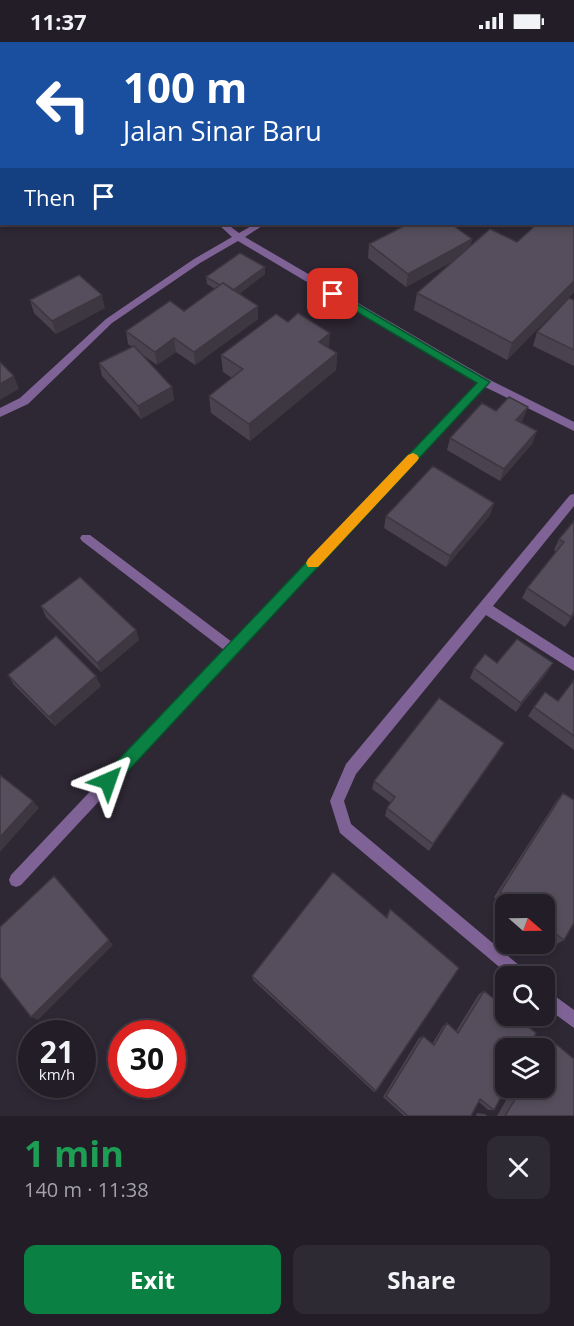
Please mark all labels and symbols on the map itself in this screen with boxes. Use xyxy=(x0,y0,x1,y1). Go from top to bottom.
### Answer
pin xyxy=(307,268,358,319)
position arrow xyxy=(76,749,140,813)
north arrow xyxy=(495,894,555,954)
speed limit sign: 30 xyxy=(108,1020,186,1098)

